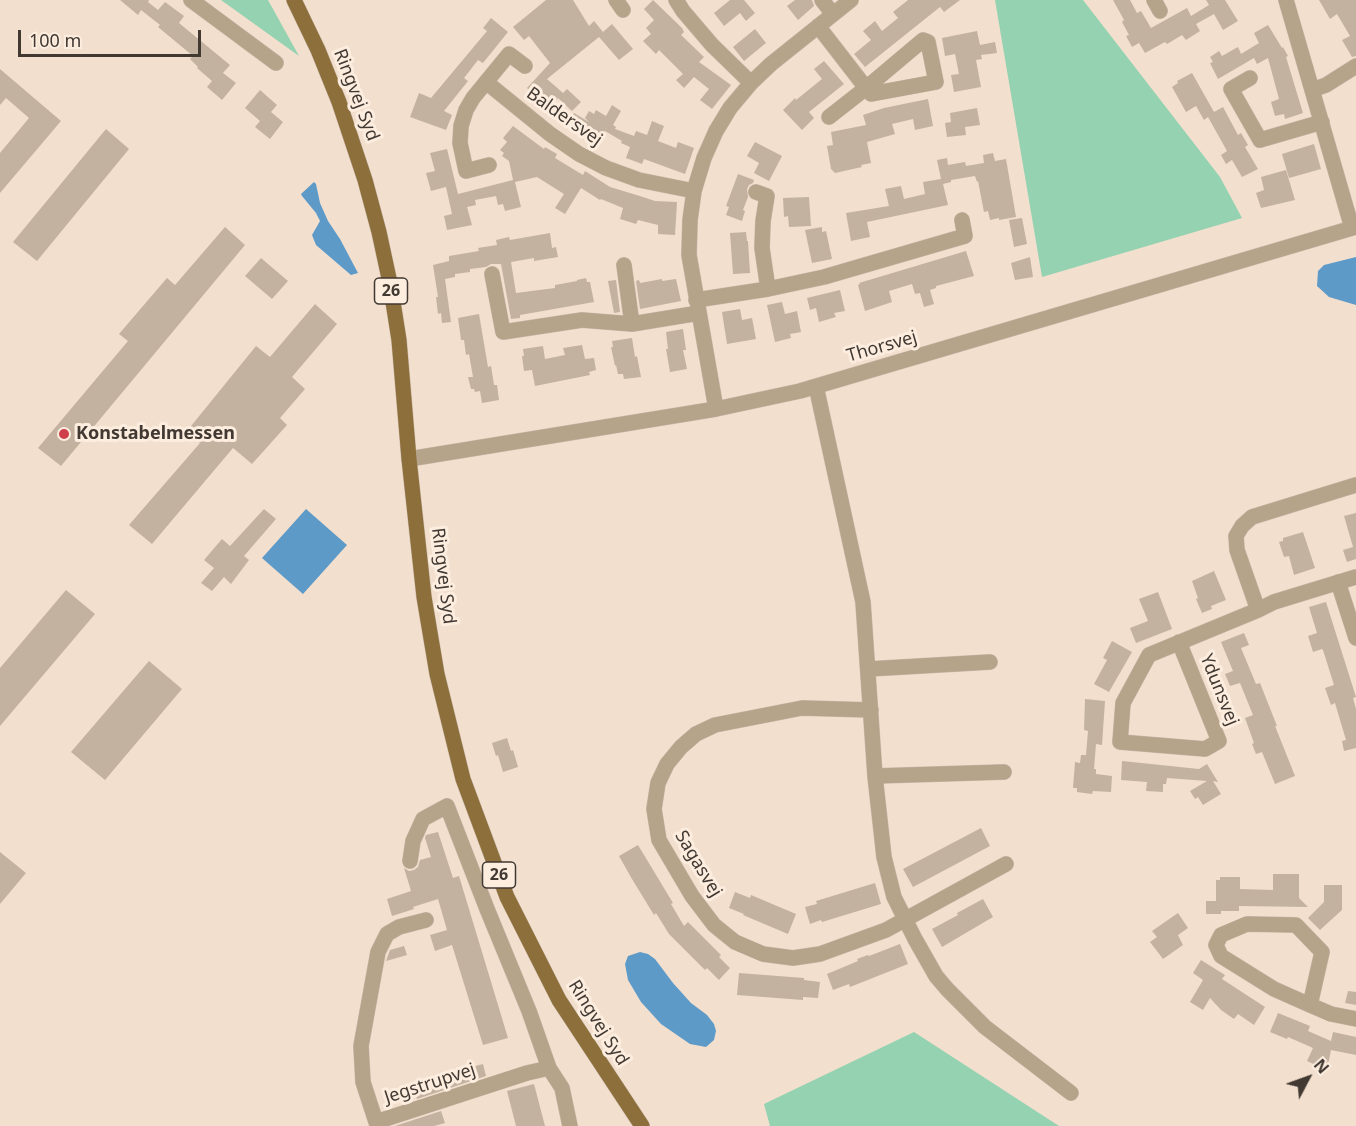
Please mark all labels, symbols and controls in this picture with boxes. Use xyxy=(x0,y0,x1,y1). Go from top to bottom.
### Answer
scale bar xyxy=(21,18,204,56)
text: 100 m xyxy=(29,28,81,52)
street label: Ringvej Syd xyxy=(329,46,383,144)
street label: Baldersvej xyxy=(522,83,606,151)
road number: 26 xyxy=(374,278,408,304)
street label: Thorsvej xyxy=(844,327,920,367)
place label: Konstabelmessen xyxy=(76,423,235,445)
marker: Konstabelmessen xyxy=(57,427,71,441)
street label: Ringvej Syd xyxy=(426,527,460,625)
street label: Ydunsvej xyxy=(1195,651,1243,729)
street label: Sagasvej xyxy=(670,827,726,901)
road number: 26 xyxy=(482,862,516,888)
street label: Ringvej Syd xyxy=(563,976,633,1070)
north arrow xyxy=(1278,1048,1338,1108)
text: N xyxy=(1309,1054,1334,1078)
street label: Jegstrupvej xyxy=(382,1059,478,1109)

